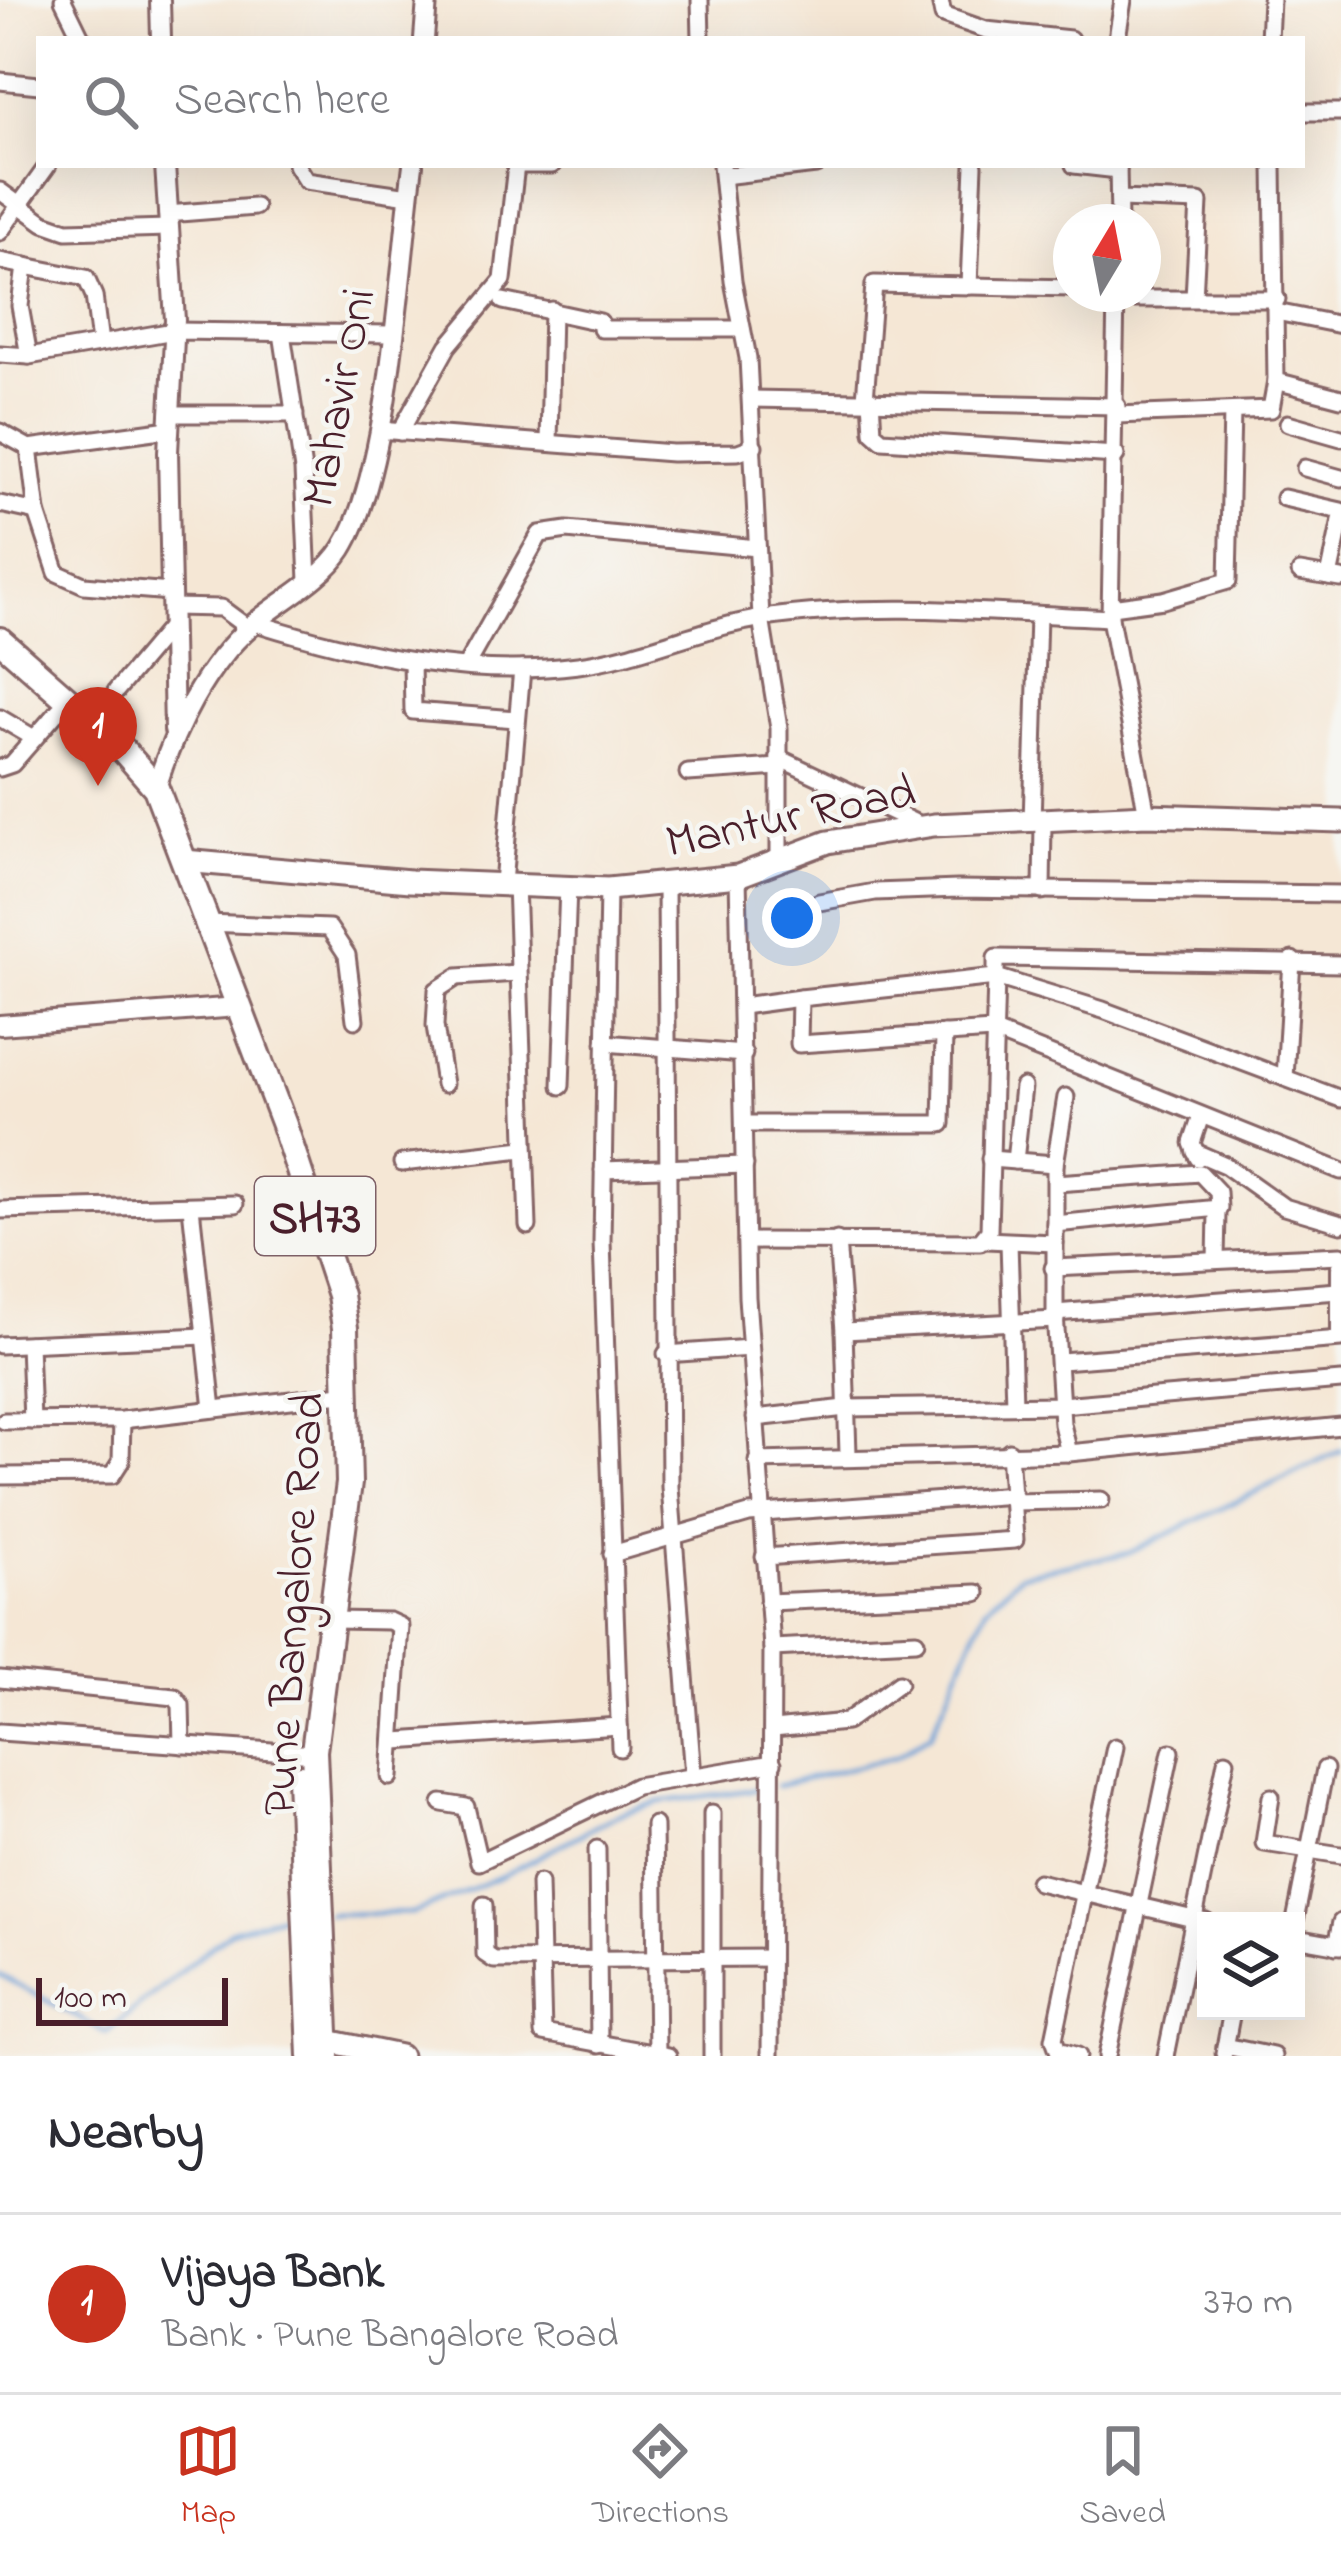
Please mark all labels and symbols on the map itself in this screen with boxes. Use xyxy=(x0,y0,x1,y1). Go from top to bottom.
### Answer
north arrow xyxy=(1053,204,1161,312)
street label: Mahavir Oni xyxy=(285,282,396,513)
pin: 1 xyxy=(59,687,137,786)
street label: Mantur Road xyxy=(660,758,922,879)
your location xyxy=(762,888,822,948)
road number: SH73 xyxy=(255,1177,375,1255)
street label: Pune Bangalore Road xyxy=(246,1390,347,1819)
scale bar xyxy=(36,1972,228,2025)

